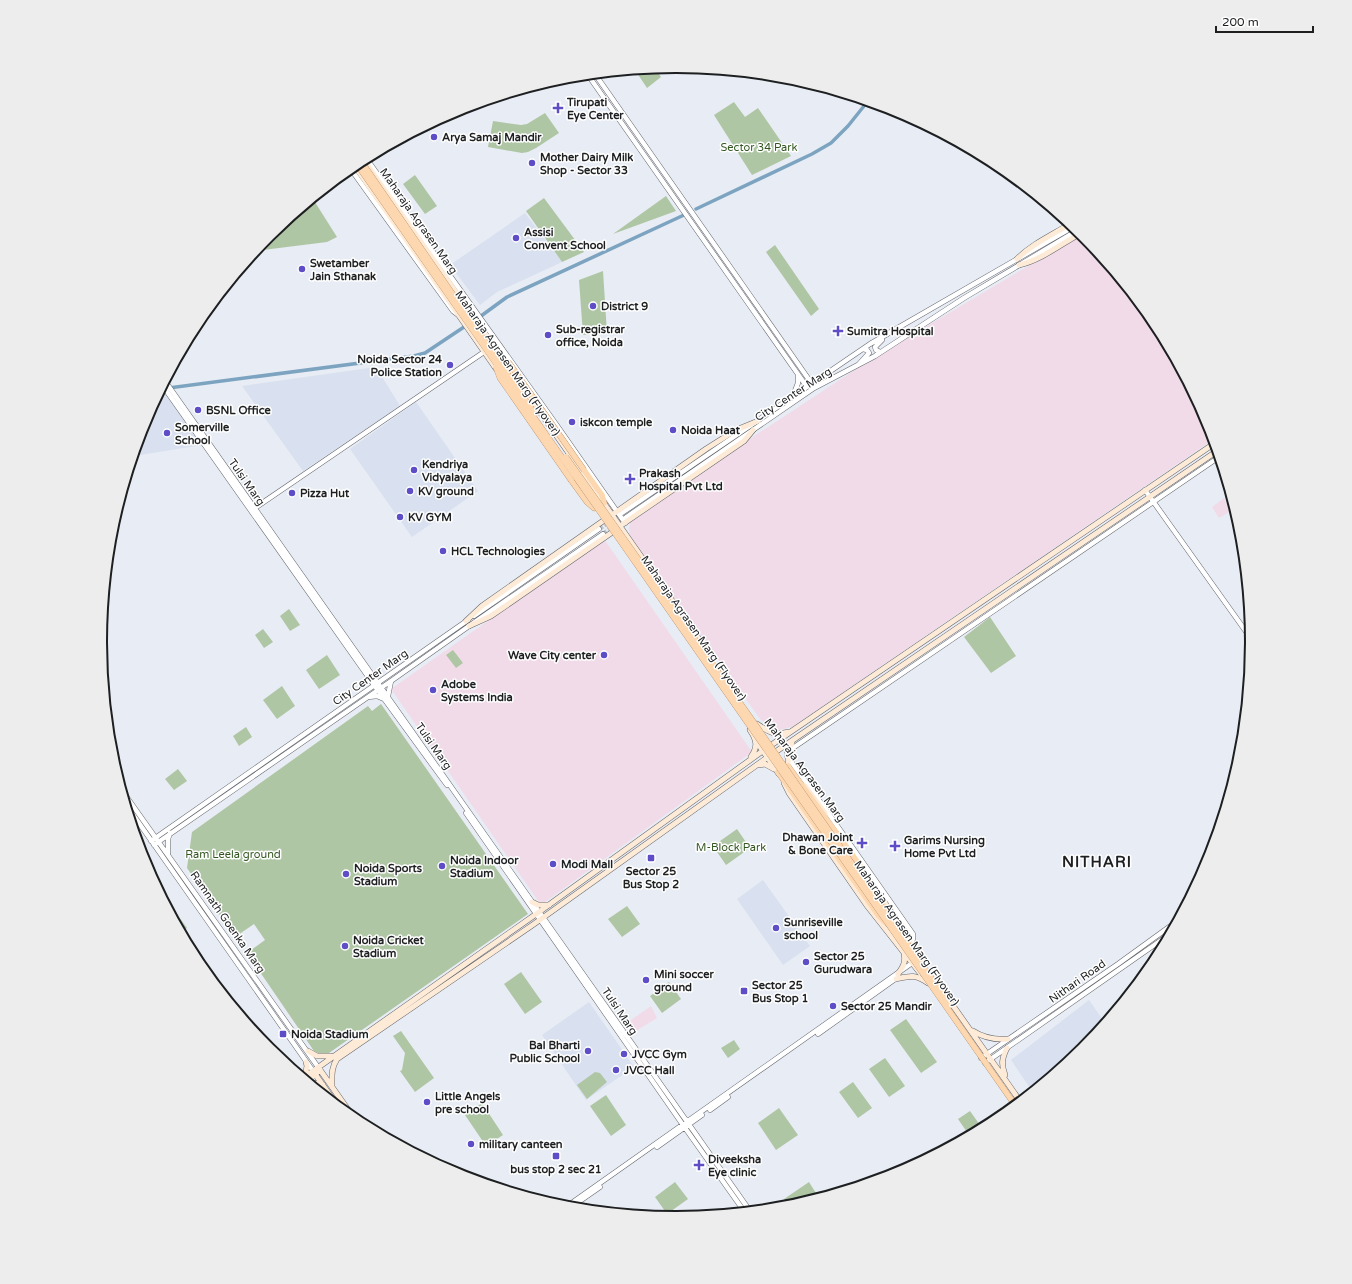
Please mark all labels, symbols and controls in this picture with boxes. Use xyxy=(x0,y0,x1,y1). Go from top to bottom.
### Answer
scale bar xyxy=(1216,8,1313,34)
text: 200 m xyxy=(1222,15,1259,29)
place label: Tirupati Eye Center xyxy=(566,96,624,123)
marker: Tirupati Eye Center xyxy=(552,102,564,114)
place label: Arya Samaj Mandir xyxy=(442,131,542,145)
marker: Arya Samaj Mandir xyxy=(429,132,439,142)
park label: Sector 34 Park xyxy=(721,141,797,154)
place label: Mother Dairy Milk Shop - Sector 33 xyxy=(540,151,633,178)
marker: Mother Dairy Milk Shop - Sector 33 xyxy=(527,158,537,168)
street label: Maharaja Agrasen Marg xyxy=(377,166,460,277)
place label: Assisi Convent School xyxy=(524,226,606,252)
marker: Assisi Convent School xyxy=(511,233,521,243)
place label: Swetamber Jain Sthanak xyxy=(309,257,376,283)
marker: Swetamber Jain Sthanak xyxy=(297,264,307,274)
street label: Maharaja Agrasen Marg (Flyover) xyxy=(452,288,563,438)
place label: District 9 xyxy=(601,300,648,313)
marker: District 9 xyxy=(588,301,598,311)
place label: Sub-registrar office, Noida xyxy=(556,323,626,349)
marker: Sumitra Hospital xyxy=(832,325,844,337)
place label: Sumitra Hospital xyxy=(847,325,934,339)
marker: Sub-registrar office, Noida xyxy=(543,330,553,340)
place label: Noida Sector 24 Police Station xyxy=(357,353,442,379)
marker: Noida Sector 24 Police Station xyxy=(445,360,455,370)
street label: City Center Marg xyxy=(753,365,834,424)
place label: BSNL Office xyxy=(206,404,272,417)
marker: BSNL Office xyxy=(193,405,203,415)
place label: iskcon temple xyxy=(580,416,653,430)
marker: iskcon temple xyxy=(567,417,577,427)
place label: Somerville School xyxy=(175,421,230,447)
place label: Noida Haat xyxy=(681,424,741,437)
marker: Noida Haat xyxy=(668,425,678,435)
marker: Somerville School xyxy=(162,428,172,438)
street label: Tulsi Marg xyxy=(226,456,267,508)
place label: Kendriya Vidyalaya xyxy=(422,458,472,485)
marker: Kendriya Vidyalaya xyxy=(409,465,419,475)
place label: Prakash Hospital Pvt Ltd xyxy=(639,467,723,494)
marker: Prakash Hospital Pvt Ltd xyxy=(624,473,636,485)
place label: KV ground xyxy=(418,485,474,499)
marker: KV ground xyxy=(405,486,415,496)
place label: Pizza Hut xyxy=(300,487,350,500)
marker: Pizza Hut xyxy=(287,488,297,498)
place label: KV GYM xyxy=(408,511,452,524)
marker: KV GYM xyxy=(395,512,405,522)
place label: HCL Technologies xyxy=(451,545,546,559)
marker: HCL Technologies xyxy=(438,546,448,556)
street label: Maharaja Agrasen Marg (Flyover) xyxy=(638,553,749,703)
street label: City Center Marg xyxy=(330,647,410,708)
place label: Wave City center xyxy=(508,649,597,663)
marker: Wave City center xyxy=(599,650,609,660)
place label: Adobe Systems India xyxy=(441,678,513,705)
marker: Adobe Systems India xyxy=(428,685,438,695)
street label: Maharaja Agrasen Marg xyxy=(761,716,848,825)
street label: Tulsi Marg xyxy=(413,720,454,772)
place label: Dhawan Joint & Bone Care xyxy=(782,831,854,857)
place label: Garims Nursing Home Pvt Ltd xyxy=(904,834,985,860)
marker: Dhawan Joint & Bone Care xyxy=(856,837,868,849)
marker: Garims Nursing Home Pvt Ltd xyxy=(889,840,901,852)
park label: M-Block Park xyxy=(696,841,766,854)
park label: Ram Leela ground xyxy=(185,848,281,861)
marker: Sector 25 Bus Stop 2 xyxy=(646,853,656,863)
district label: NITHARI xyxy=(1062,853,1132,871)
place label: Noida Indoor Stadium xyxy=(450,854,519,880)
place label: Modi Mall xyxy=(561,858,613,871)
street label: Maharaja Agrasen Marg (Flyover) xyxy=(851,858,962,1008)
marker: Modi Mall xyxy=(548,859,558,869)
marker: Noida Indoor Stadium xyxy=(437,861,447,871)
place label: Noida Sports Stadium xyxy=(354,862,423,888)
place label: Sector 25 Bus Stop 2 xyxy=(623,865,679,892)
street label: Ramnath Goenka Marg xyxy=(187,869,268,976)
marker: Noida Sports Stadium xyxy=(341,869,351,879)
place label: Sunriseville school xyxy=(784,916,844,942)
marker: Sunriseville school xyxy=(771,923,781,933)
place label: Noida Cricket Stadium xyxy=(353,934,425,960)
marker: Noida Cricket Stadium xyxy=(340,941,350,951)
place label: Sector 25 Gurudwara xyxy=(814,950,872,976)
marker: Sector 25 Gurudwara xyxy=(801,957,811,967)
street label: Nithari Road xyxy=(1047,957,1108,1006)
place label: Mini soccer ground xyxy=(654,968,714,995)
marker: Mini soccer ground xyxy=(641,975,651,985)
place label: Sector 25 Bus Stop 1 xyxy=(752,979,809,1006)
street label: Tulsi Marg xyxy=(599,985,640,1037)
marker: Sector 25 Bus Stop 1 xyxy=(739,986,749,996)
place label: Sector 25 Mandir xyxy=(841,1000,933,1013)
marker: Sector 25 Mandir xyxy=(828,1001,838,1011)
place label: Noida Stadium xyxy=(291,1028,368,1041)
marker: Noida Stadium xyxy=(278,1029,288,1039)
place label: Bal Bharti Public School xyxy=(509,1039,580,1065)
marker: Bal Bharti Public School xyxy=(583,1046,593,1056)
place label: JVCC Gym xyxy=(631,1048,687,1062)
marker: JVCC Gym xyxy=(619,1049,629,1059)
place label: JVCC Hall xyxy=(623,1064,675,1077)
marker: JVCC Hall xyxy=(611,1065,621,1075)
place label: Little Angels pre school xyxy=(435,1090,501,1117)
marker: Little Angels pre school xyxy=(422,1097,432,1107)
place label: military canteen xyxy=(479,1138,563,1152)
marker: military canteen xyxy=(466,1139,476,1149)
marker: bus stop 2 sec 21 xyxy=(551,1151,561,1161)
place label: Diveeksha Eye clinic xyxy=(708,1153,761,1180)
marker: Diveeksha Eye clinic xyxy=(693,1159,705,1171)
place label: bus stop 2 sec 21 xyxy=(510,1163,602,1177)

